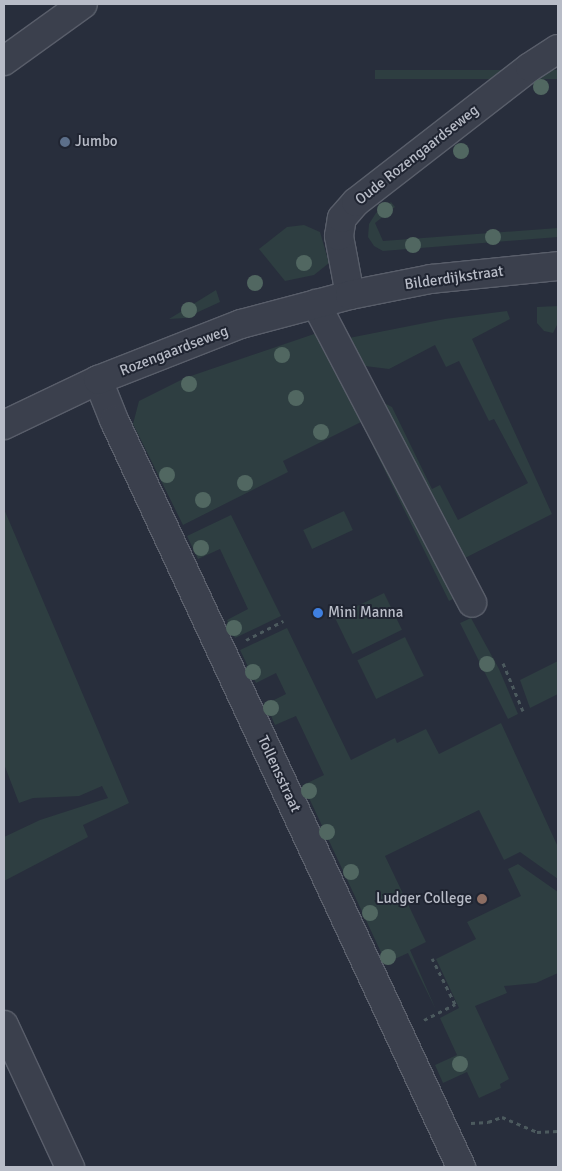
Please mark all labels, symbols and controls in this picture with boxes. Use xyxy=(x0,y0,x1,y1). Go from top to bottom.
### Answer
street label: Oude Rozengaardseweg xyxy=(352,101,482,209)
place label: Jumbo xyxy=(75,133,118,151)
marker: Jumbo xyxy=(59,136,71,148)
street label: Bilderdijkstraat xyxy=(403,262,505,294)
street label: Rozengaardseweg xyxy=(117,322,231,380)
place label: Mini Manna xyxy=(328,604,403,622)
marker: Mini Manna xyxy=(312,607,324,619)
street label: Tollensstraat xyxy=(253,733,305,815)
place label: Ludger College xyxy=(376,890,472,908)
marker: Ludger College xyxy=(476,893,488,905)

